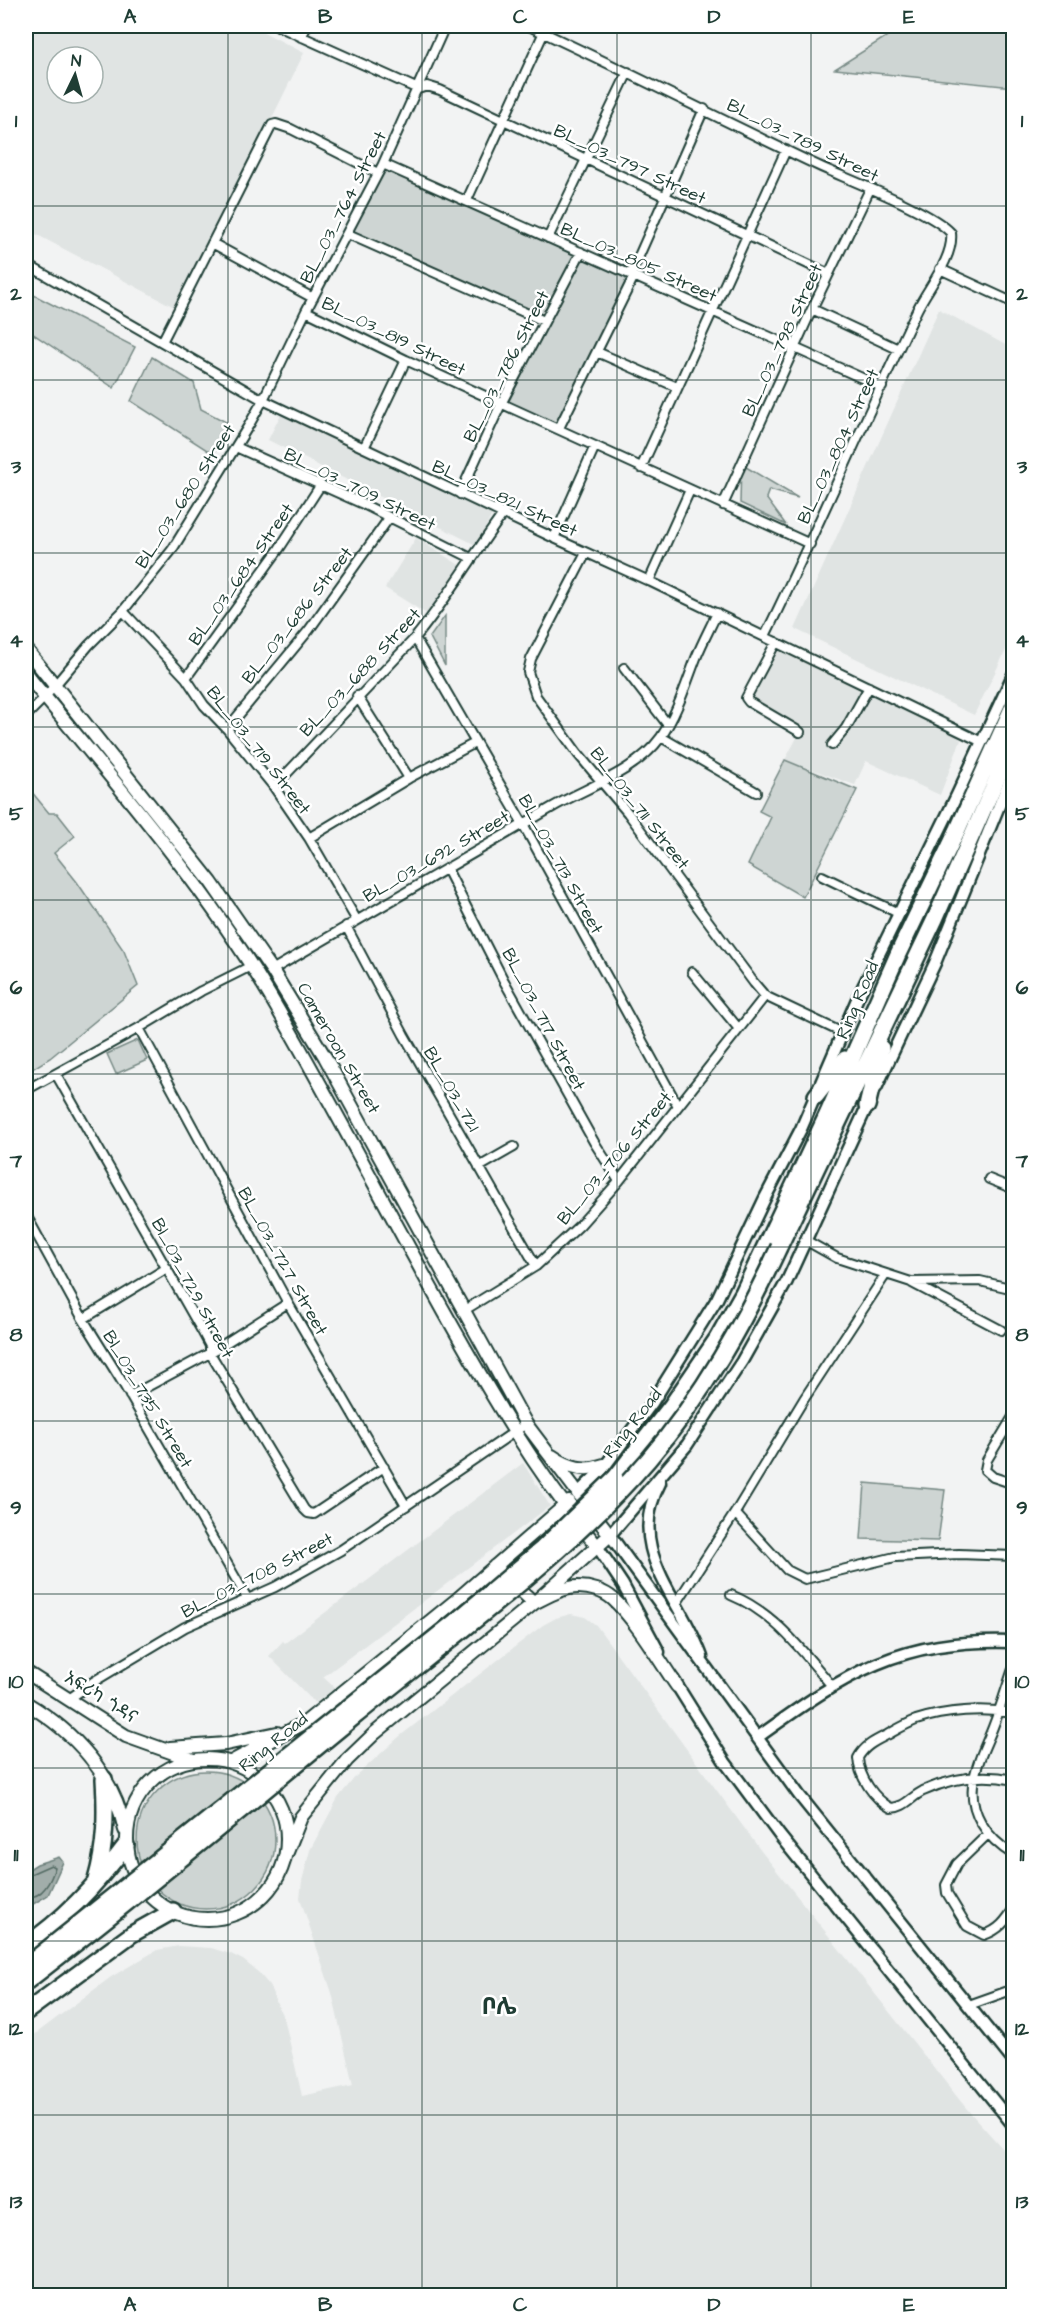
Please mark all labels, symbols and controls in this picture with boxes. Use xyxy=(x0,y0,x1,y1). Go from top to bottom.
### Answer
text: A xyxy=(124,3,137,31)
text: B xyxy=(318,3,333,31)
text: C xyxy=(513,3,528,31)
text: D xyxy=(708,3,721,31)
text: E xyxy=(903,3,915,31)
north arrow xyxy=(45,45,105,105)
text: N xyxy=(70,50,82,72)
street label: BL_03_789 Street xyxy=(723,93,884,188)
text: 1 xyxy=(15,107,18,135)
text: 1 xyxy=(1021,107,1024,135)
street label: BL_03_797 Street xyxy=(549,118,711,211)
street label: BL_03_764 Street xyxy=(294,126,393,288)
street label: BL_03_805 Street xyxy=(557,217,722,309)
street label: BL_03_798 Street xyxy=(736,259,829,421)
text: 2 xyxy=(9,280,22,308)
text: 2 xyxy=(1015,280,1028,308)
street label: BL_03_786 Street xyxy=(457,285,556,446)
street label: BL_03_819 Street xyxy=(318,291,471,383)
street label: BL_03_804 Street xyxy=(792,364,886,528)
street label: BL_03_680 Street xyxy=(129,419,242,573)
street label: BL_03_709 Street xyxy=(280,442,440,537)
text: 3 xyxy=(10,453,22,481)
text: 3 xyxy=(1016,453,1028,481)
street label: BL_03_821 Street xyxy=(428,454,582,543)
street label: BL_03_684 Street xyxy=(183,498,300,650)
street label: BL_03_686 Street xyxy=(236,541,359,689)
street label: BL_03_688 Street xyxy=(294,602,427,742)
text: 4 xyxy=(9,627,23,655)
text: 4 xyxy=(1015,627,1029,655)
street label: BL_03_719 Street xyxy=(200,681,317,820)
street label: BL_03_711 Street xyxy=(584,742,696,875)
street label: BL_03_713 Street xyxy=(512,790,610,939)
text: 5 xyxy=(9,800,24,828)
text: 5 xyxy=(1015,800,1030,828)
street label: BL_03_692 Street xyxy=(359,804,515,909)
street label: BL_03_717 Street xyxy=(496,944,592,1095)
street label: Ring Road xyxy=(830,957,886,1043)
text: 6 xyxy=(10,974,23,1002)
text: 6 xyxy=(1016,974,1029,1002)
street label: Cameroon Street xyxy=(291,978,387,1119)
street label: BL_03_721 xyxy=(417,1042,486,1136)
street label: BL_03_706 Street. xyxy=(551,1084,679,1230)
text: 7 xyxy=(9,1147,23,1175)
text: 7 xyxy=(1015,1147,1029,1175)
street label: BL_03_727 Street xyxy=(231,1183,334,1340)
street label: Bl_03_729 Street xyxy=(145,1214,240,1363)
text: 8 xyxy=(10,1321,23,1349)
text: 8 xyxy=(1016,1321,1029,1349)
street label: Bl_03_735 Street xyxy=(97,1326,199,1473)
street label: Ring Road xyxy=(597,1383,668,1464)
text: 9 xyxy=(10,1494,22,1522)
text: 9 xyxy=(1016,1494,1028,1522)
street label: BL_03_708 Street xyxy=(177,1526,338,1625)
street label: አፍሪካ ጎዳና xyxy=(59,1665,142,1730)
text: 10 xyxy=(8,1668,24,1696)
text: 10 xyxy=(1014,1668,1030,1696)
street label: Ring Road xyxy=(233,1707,314,1779)
text: 11 xyxy=(13,1841,19,1869)
text: 11 xyxy=(1019,1841,1025,1869)
district label: ቦሌ xyxy=(481,1990,517,2024)
text: 12 xyxy=(9,2015,24,2043)
text: 12 xyxy=(1015,2015,1030,2043)
text: 13 xyxy=(10,2188,23,2216)
text: 13 xyxy=(1016,2188,1029,2216)
text: A xyxy=(124,2291,137,2319)
text: B xyxy=(318,2291,333,2319)
text: C xyxy=(513,2291,528,2319)
text: D xyxy=(708,2291,721,2319)
text: E xyxy=(903,2291,915,2319)

